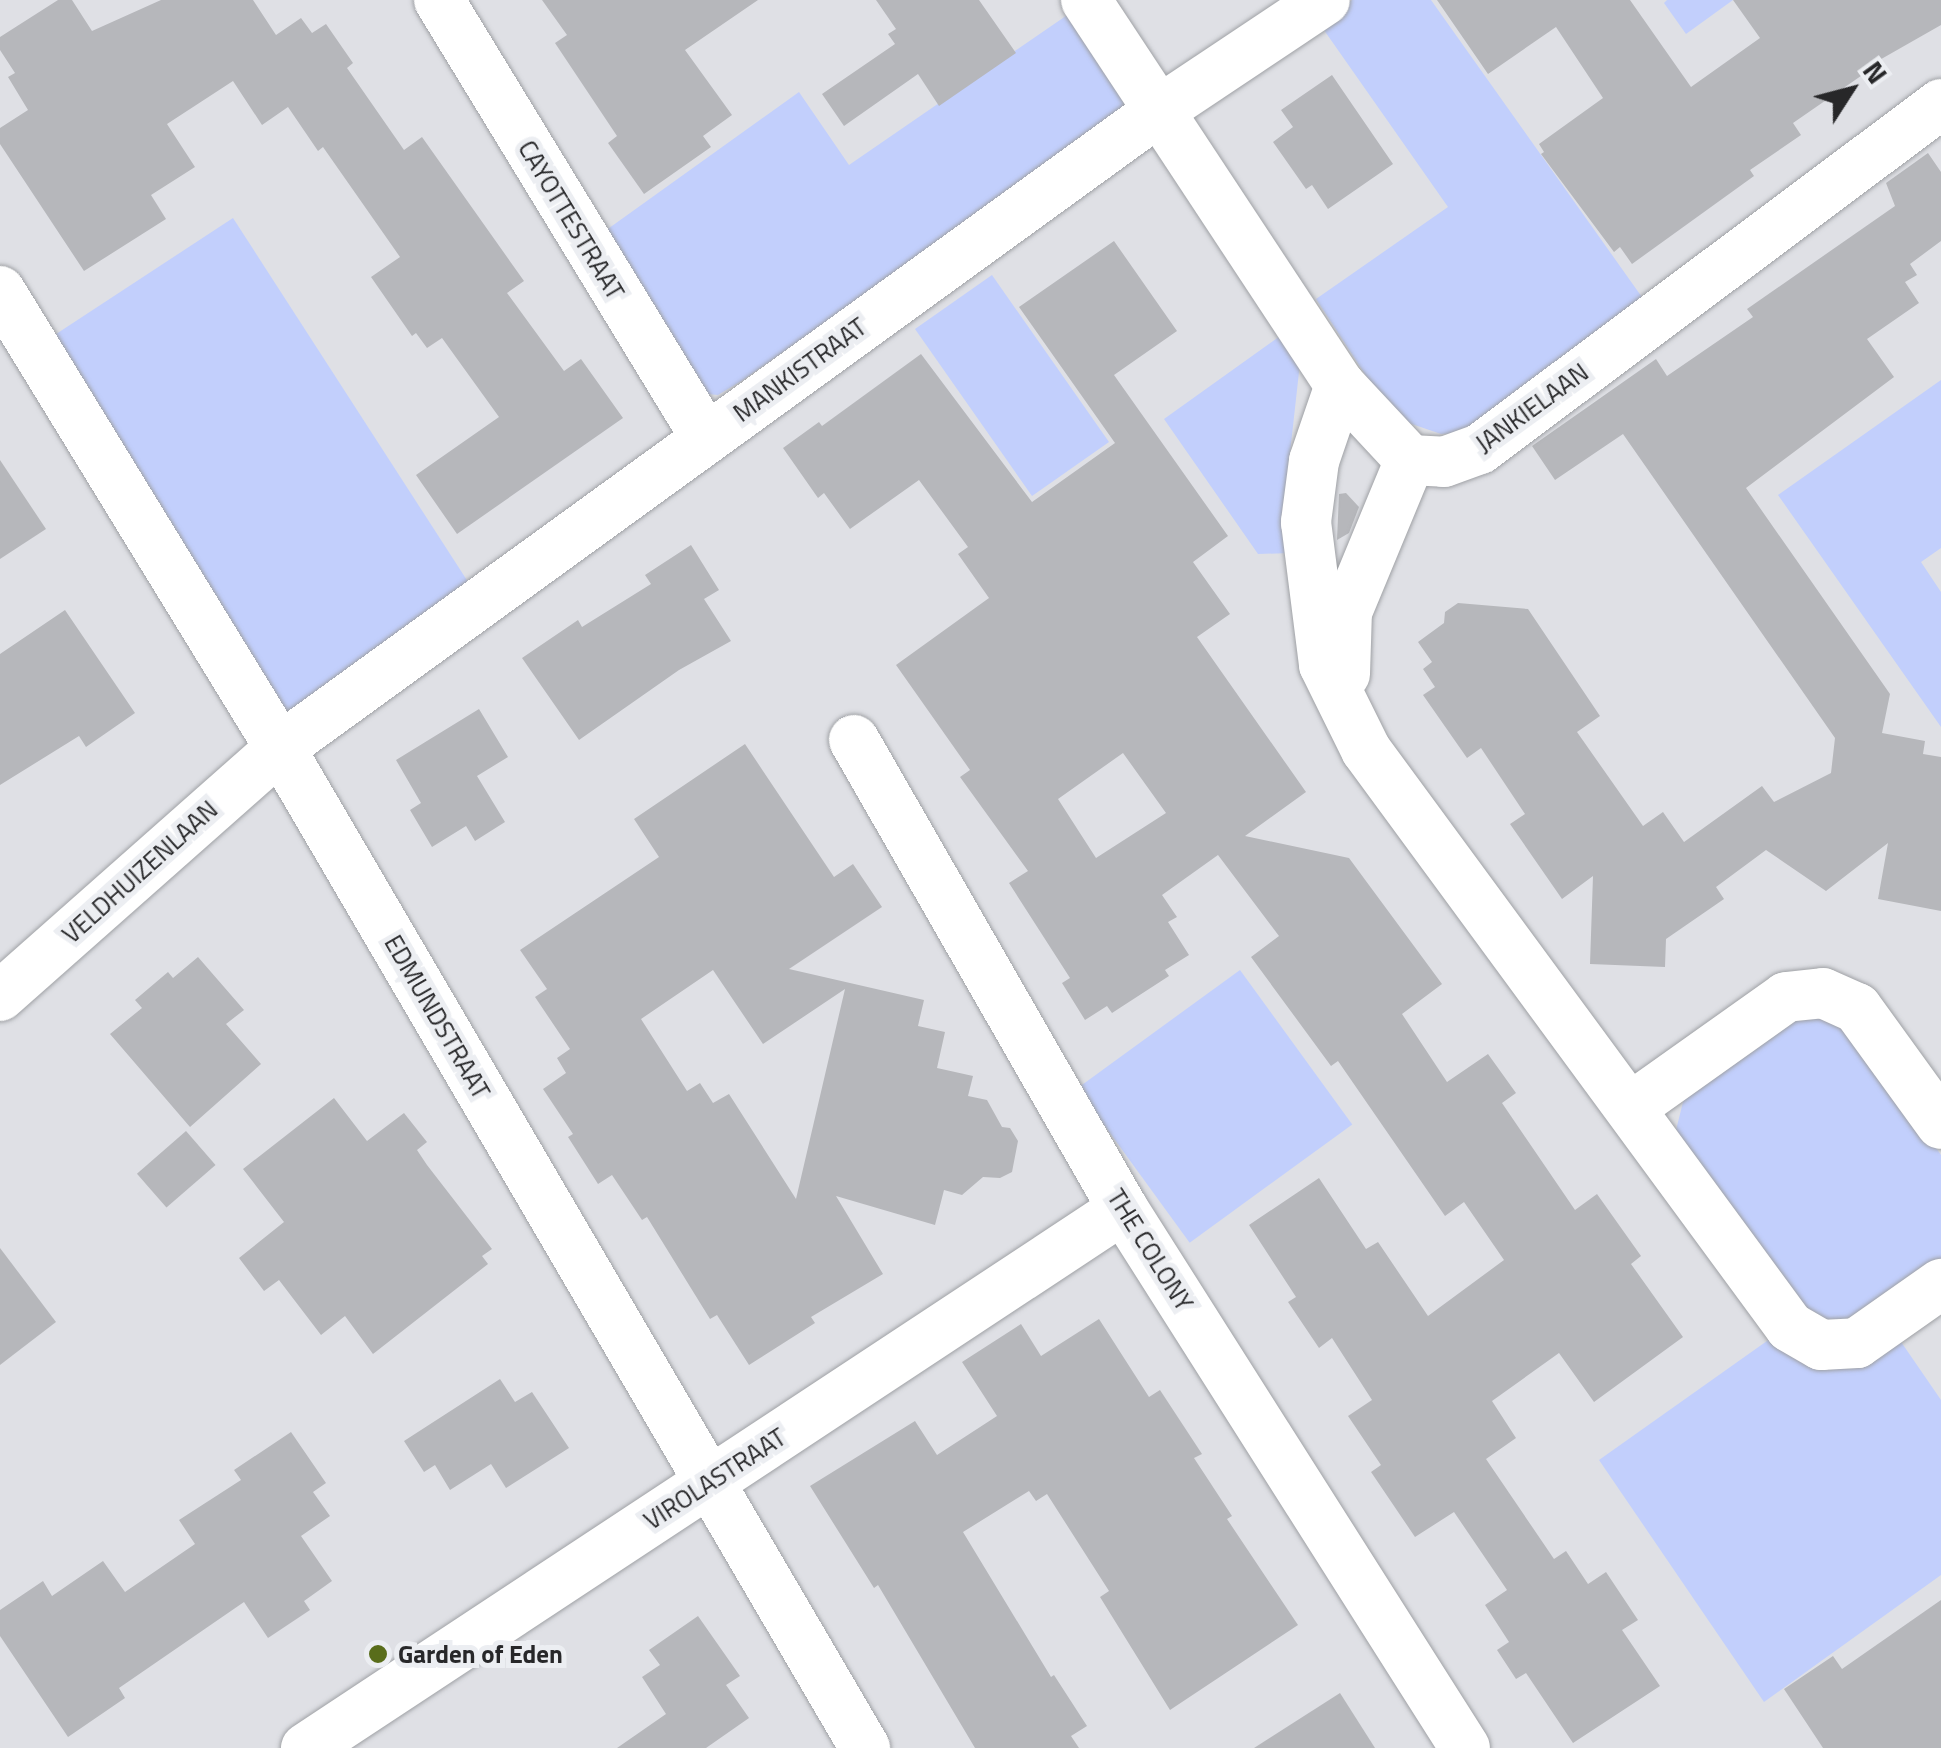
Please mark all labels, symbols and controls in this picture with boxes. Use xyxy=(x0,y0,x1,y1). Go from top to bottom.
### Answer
north arrow xyxy=(1801,40,1901,140)
text: N xyxy=(1853,52,1899,93)
street label: CAYOTTESTRAAT xyxy=(512,135,630,305)
street label: MANKISTRAAT xyxy=(728,312,872,428)
street label: JANKIELAAN xyxy=(1470,357,1594,459)
street label: VELDHUIZENLAAN xyxy=(56,794,224,950)
street label: EDMUNDSTRAAT xyxy=(378,930,496,1104)
street label: THE COLONY xyxy=(1101,1184,1199,1316)
street label: VIROLASTRAAT xyxy=(638,1422,792,1536)
place label: Garden of Eden xyxy=(398,1639,563,1669)
marker: Garden of Eden xyxy=(367,1643,389,1665)

